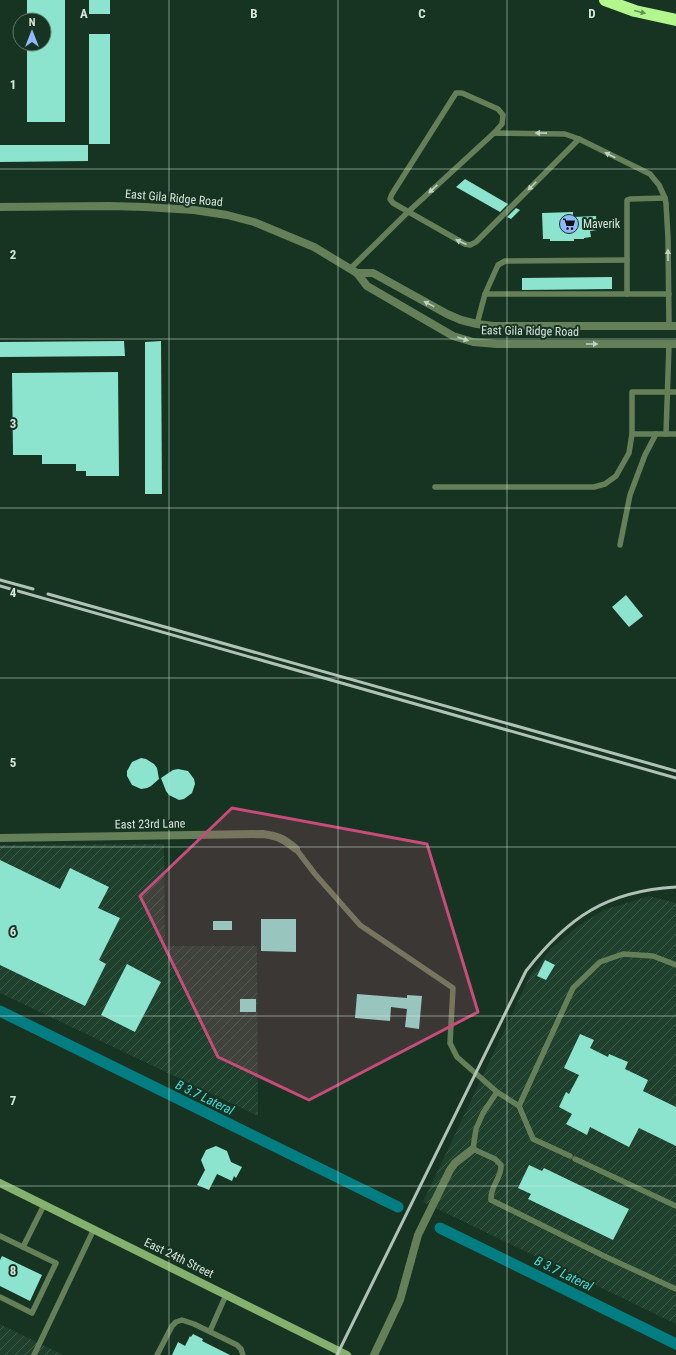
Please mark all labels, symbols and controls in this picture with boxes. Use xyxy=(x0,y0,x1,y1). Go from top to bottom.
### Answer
text: A xyxy=(80,6,88,21)
text: B xyxy=(250,6,258,21)
text: C xyxy=(418,6,426,21)
text: D xyxy=(588,6,596,21)
one-way arrow xyxy=(634,9,646,15)
north arrow xyxy=(12,12,52,52)
text: N xyxy=(29,16,36,29)
text: 1 xyxy=(10,77,16,92)
one-way arrow xyxy=(535,130,547,137)
one-way arrow xyxy=(605,151,616,158)
one-way arrow xyxy=(527,181,537,191)
one-way arrow xyxy=(428,184,438,194)
street label: East Gila Ridge Road xyxy=(125,187,223,209)
supermarket icon: Maverik xyxy=(558,213,580,235)
place label: Maverik xyxy=(583,217,621,231)
one-way arrow xyxy=(455,238,467,245)
text: 2 xyxy=(10,247,17,262)
one-way arrow xyxy=(665,249,672,261)
one-way arrow xyxy=(423,300,435,307)
street label: East Gila Ridge Road xyxy=(481,323,579,339)
one-way arrow xyxy=(457,336,469,342)
one-way arrow xyxy=(586,341,599,347)
text: 3 xyxy=(10,416,16,431)
text: 4 xyxy=(10,585,17,600)
text: 5 xyxy=(10,755,17,770)
street label: East 23rd Lane xyxy=(115,816,186,832)
text: 6 xyxy=(10,924,17,939)
water label: B 3.7 Lateral xyxy=(173,1077,237,1118)
text: 7 xyxy=(10,1093,17,1108)
street label: East 24th Street xyxy=(142,1235,216,1281)
water label: B 3.7 Lateral xyxy=(532,1253,596,1294)
text: 8 xyxy=(10,1263,16,1278)

